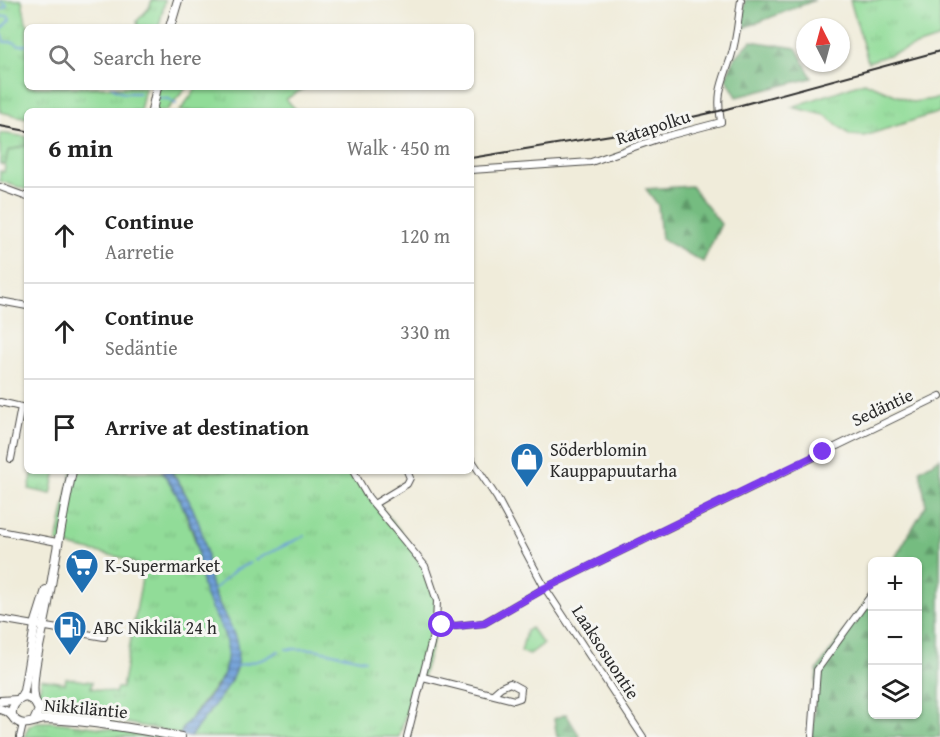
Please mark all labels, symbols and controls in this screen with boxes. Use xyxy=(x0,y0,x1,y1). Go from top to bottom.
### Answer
north arrow xyxy=(796,18,850,72)
search box xyxy=(24,24,474,90)
icon: search xyxy=(45,41,78,74)
text: Search here xyxy=(93,41,202,73)
street label: Ratapolku xyxy=(612,102,694,152)
text: 6 min xyxy=(48,128,113,167)
text: Walk · 450 m xyxy=(347,133,450,162)
text: Continue xyxy=(105,205,194,237)
icon: ahead xyxy=(48,219,81,252)
text: 120 m xyxy=(400,221,450,250)
text: Aarretie xyxy=(105,237,174,266)
text: Continue xyxy=(105,301,194,333)
icon: ahead xyxy=(48,315,81,348)
text: 330 m xyxy=(400,317,450,346)
text: Sedäntie xyxy=(105,333,178,362)
street label: Sedäntie xyxy=(847,381,917,433)
icon: arrive xyxy=(48,411,81,444)
text: Arrive at destination xyxy=(105,411,309,443)
place label: Söderblomin Kauppapuutarha xyxy=(550,436,677,484)
route end xyxy=(809,438,835,464)
shop icon: Söderblomin Kauppapuutarha xyxy=(509,441,545,488)
supermarket icon: K-Supermarket xyxy=(64,547,100,594)
place label: K-Supermarket xyxy=(105,552,221,579)
map controls xyxy=(868,557,922,719)
button: + xyxy=(868,557,922,611)
street label: Laaksosuontie xyxy=(565,600,647,704)
fuel station icon: ABC Nikkilä 24 h xyxy=(52,609,88,656)
route start xyxy=(428,611,454,637)
button: − xyxy=(868,611,922,665)
place label: ABC Nikkilä 24 h xyxy=(93,614,217,641)
button: layers xyxy=(868,665,922,719)
street label: Nikkiläntie xyxy=(43,691,129,725)

